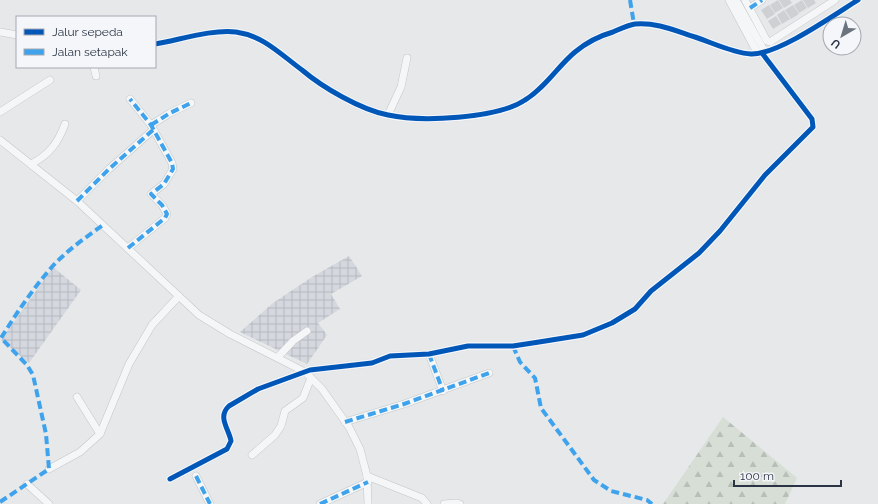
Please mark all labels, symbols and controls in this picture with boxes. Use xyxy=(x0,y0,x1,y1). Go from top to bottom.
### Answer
legend xyxy=(16,16,156,68)
north arrow xyxy=(822,16,862,56)
text: Jalur sepeda xyxy=(52,25,123,39)
text: U xyxy=(829,36,843,51)
text: Jalan setapak xyxy=(52,45,128,59)
scale bar xyxy=(734,462,841,488)
text: 100 m xyxy=(740,469,774,483)

